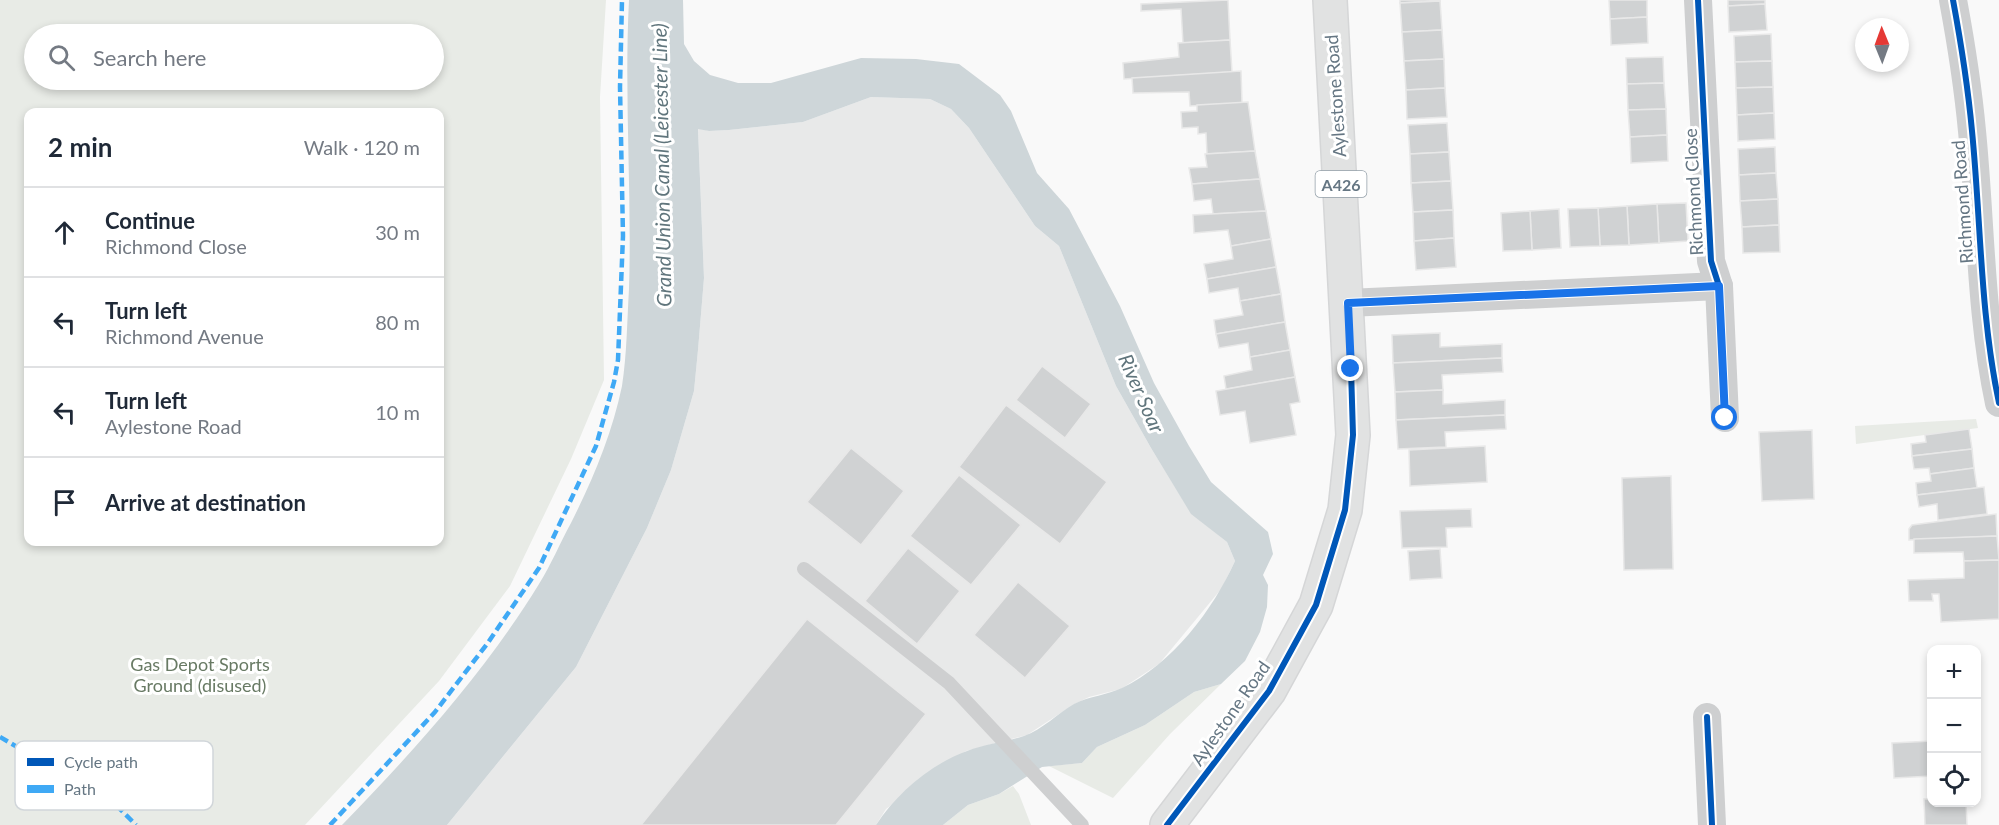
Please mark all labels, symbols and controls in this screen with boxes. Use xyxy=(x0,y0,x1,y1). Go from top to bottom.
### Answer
north arrow xyxy=(1855,18,1909,72)
water label: Grand Union Canal (Leicester Line) xyxy=(647,23,675,307)
search box xyxy=(24,24,444,90)
street label: Aylestone Road xyxy=(1320,34,1350,158)
icon: search xyxy=(45,41,78,74)
text: Search here xyxy=(93,44,206,71)
street label: Richmond Close xyxy=(1679,128,1707,256)
text: 2 min xyxy=(48,131,112,163)
text: Walk · 120 m xyxy=(304,135,420,159)
street label: Richmond Road xyxy=(1947,139,1977,265)
road number: A426 xyxy=(1316,171,1366,197)
text: Continue xyxy=(105,207,195,234)
icon: ahead xyxy=(48,216,81,249)
text: 30 m xyxy=(375,220,420,244)
text: Richmond Close xyxy=(105,234,247,258)
text: Turn left xyxy=(105,297,187,324)
icon: left xyxy=(48,306,81,339)
text: 80 m xyxy=(375,310,420,334)
text: Richmond Avenue xyxy=(105,324,264,348)
water label: River Soar xyxy=(1114,350,1170,437)
route end xyxy=(1337,355,1363,381)
text: Turn left xyxy=(105,387,187,414)
icon: left xyxy=(48,396,81,429)
text: 10 m xyxy=(375,400,420,424)
route start xyxy=(1711,404,1737,430)
text: Aylestone Road xyxy=(105,414,242,438)
icon: arrive xyxy=(48,486,81,519)
text: Arrive at destination xyxy=(105,489,306,516)
map controls xyxy=(1927,645,1981,807)
button: + xyxy=(1927,645,1981,699)
park label: Gas Depot Sports Ground (disused) xyxy=(130,653,270,696)
street label: Aylestone Road xyxy=(1186,656,1274,770)
button: − xyxy=(1927,699,1981,753)
legend xyxy=(15,741,213,810)
text: Cycle path xyxy=(64,752,138,771)
button: locate xyxy=(1927,753,1981,807)
text: Path xyxy=(64,779,96,798)

